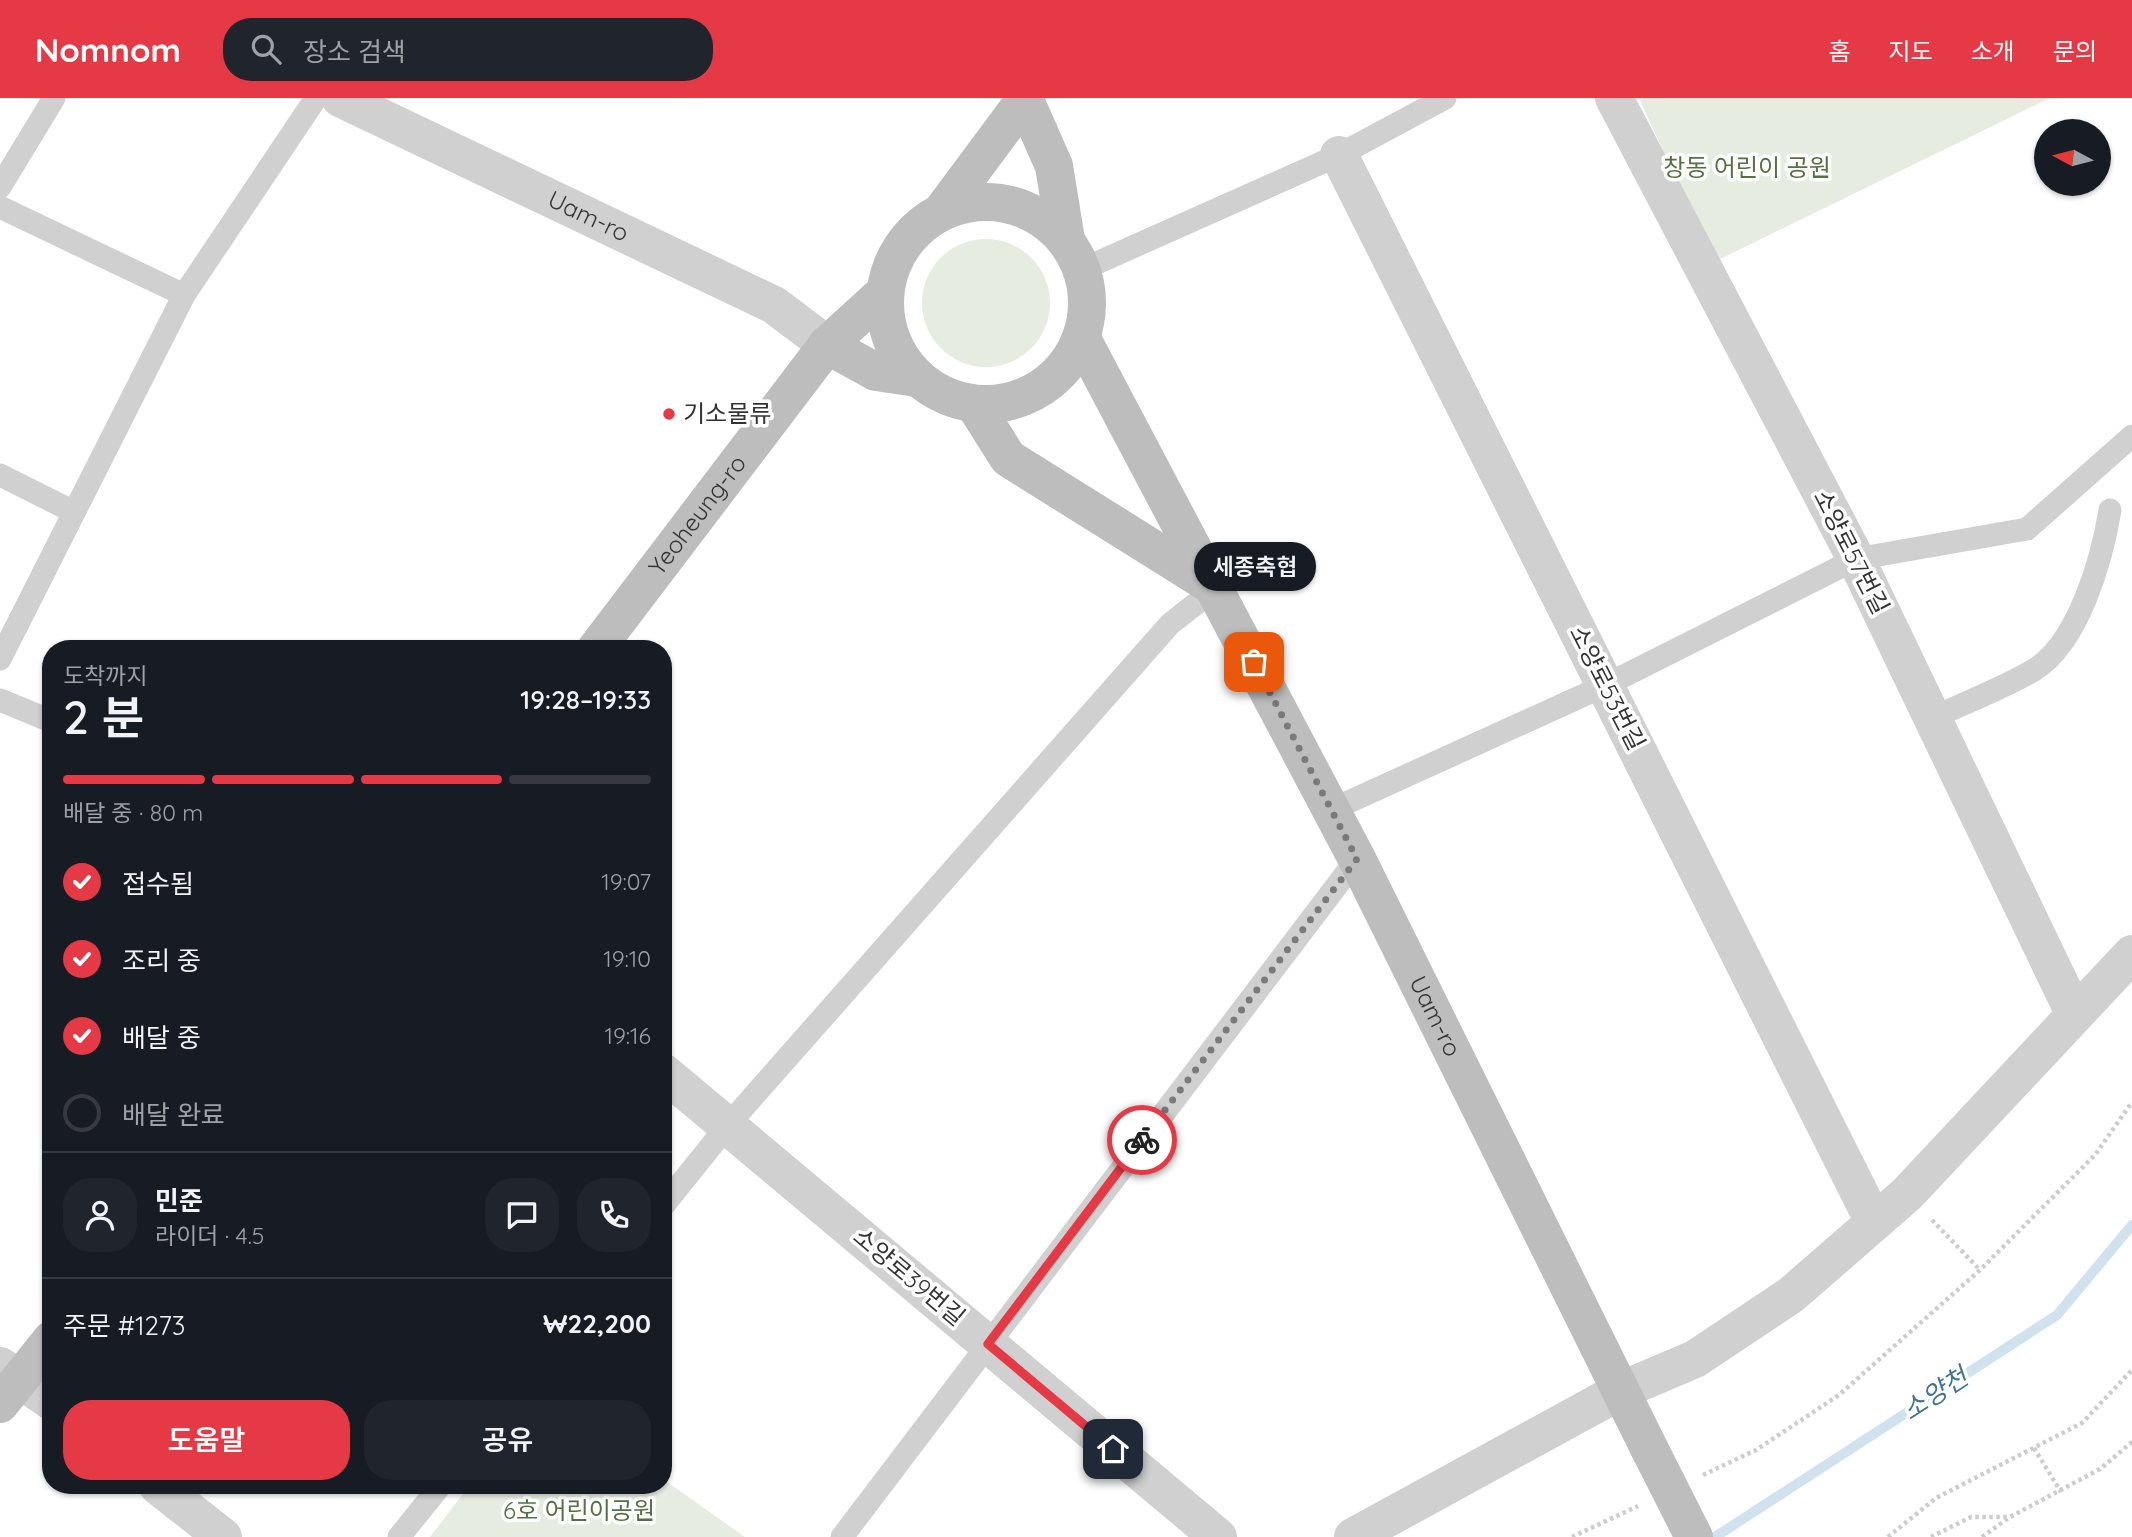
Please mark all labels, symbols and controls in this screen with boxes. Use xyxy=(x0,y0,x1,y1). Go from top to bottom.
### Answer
search box xyxy=(223,18,713,81)
text: Nomnom xyxy=(35,29,181,70)
icon: search xyxy=(247,30,285,68)
text: 장소 검색 xyxy=(303,35,406,68)
text: 홈 xyxy=(1828,36,1850,66)
text: 지도 xyxy=(1888,36,1933,66)
text: 소개 xyxy=(1971,36,2015,66)
text: 문의 xyxy=(2053,36,2097,66)
north arrow xyxy=(2034,119,2110,196)
map controls xyxy=(2034,119,2111,196)
park label: 창동 어린이 공원 xyxy=(1663,152,1831,182)
street label: Uam-ro xyxy=(543,183,634,248)
place label: 기소물류 xyxy=(683,398,771,428)
marker: 기소물류 xyxy=(661,406,677,422)
street label: Yeoheung-ro xyxy=(642,449,752,581)
street label: 소양로57번길 xyxy=(1808,484,1896,619)
callout: 세종축협 xyxy=(1193,543,1315,592)
text: 세종축협 xyxy=(1213,552,1297,581)
street label: 소양로53번길 xyxy=(1564,620,1652,755)
pin xyxy=(1224,632,1284,692)
icon: bag xyxy=(1235,643,1273,681)
text: 도착까지 xyxy=(63,661,148,690)
text: 19:28–19:33 xyxy=(520,683,651,716)
text: 2 분 xyxy=(63,688,144,746)
text: 배달 중 · 80 m xyxy=(63,798,203,827)
icon: check xyxy=(63,863,101,901)
text: 접수됨 xyxy=(122,867,194,900)
text: 19:07 xyxy=(601,867,651,896)
icon: check xyxy=(63,940,101,978)
text: 조리 중 xyxy=(122,944,201,977)
text: 19:10 xyxy=(603,944,651,973)
street label: Uam-ro xyxy=(1403,971,1468,1061)
icon: check xyxy=(63,1017,101,1055)
text: 배달 중 xyxy=(122,1021,201,1054)
text: 19:16 xyxy=(604,1021,651,1050)
text: 배달 완료 xyxy=(122,1098,225,1131)
courier xyxy=(1107,1105,1177,1175)
icon: bike xyxy=(1123,1121,1161,1159)
button: person xyxy=(63,1178,137,1252)
button: chat xyxy=(485,1178,559,1252)
button: phone xyxy=(577,1178,651,1252)
text: 민준 xyxy=(155,1184,203,1217)
text: 라이더 · 4.5 xyxy=(155,1221,264,1250)
street label: 소양로39번길 xyxy=(848,1221,972,1332)
text: ₩22,200 xyxy=(543,1307,651,1340)
text: 주문 #1273 xyxy=(63,1309,185,1342)
water label: 소양천 xyxy=(1896,1359,1976,1427)
button: 도움말 xyxy=(63,1400,350,1480)
button: 공유 xyxy=(364,1400,651,1480)
pin xyxy=(1083,1419,1143,1479)
icon: home xyxy=(1094,1430,1132,1468)
park label: 6호 어린이공원 xyxy=(503,1495,655,1525)

